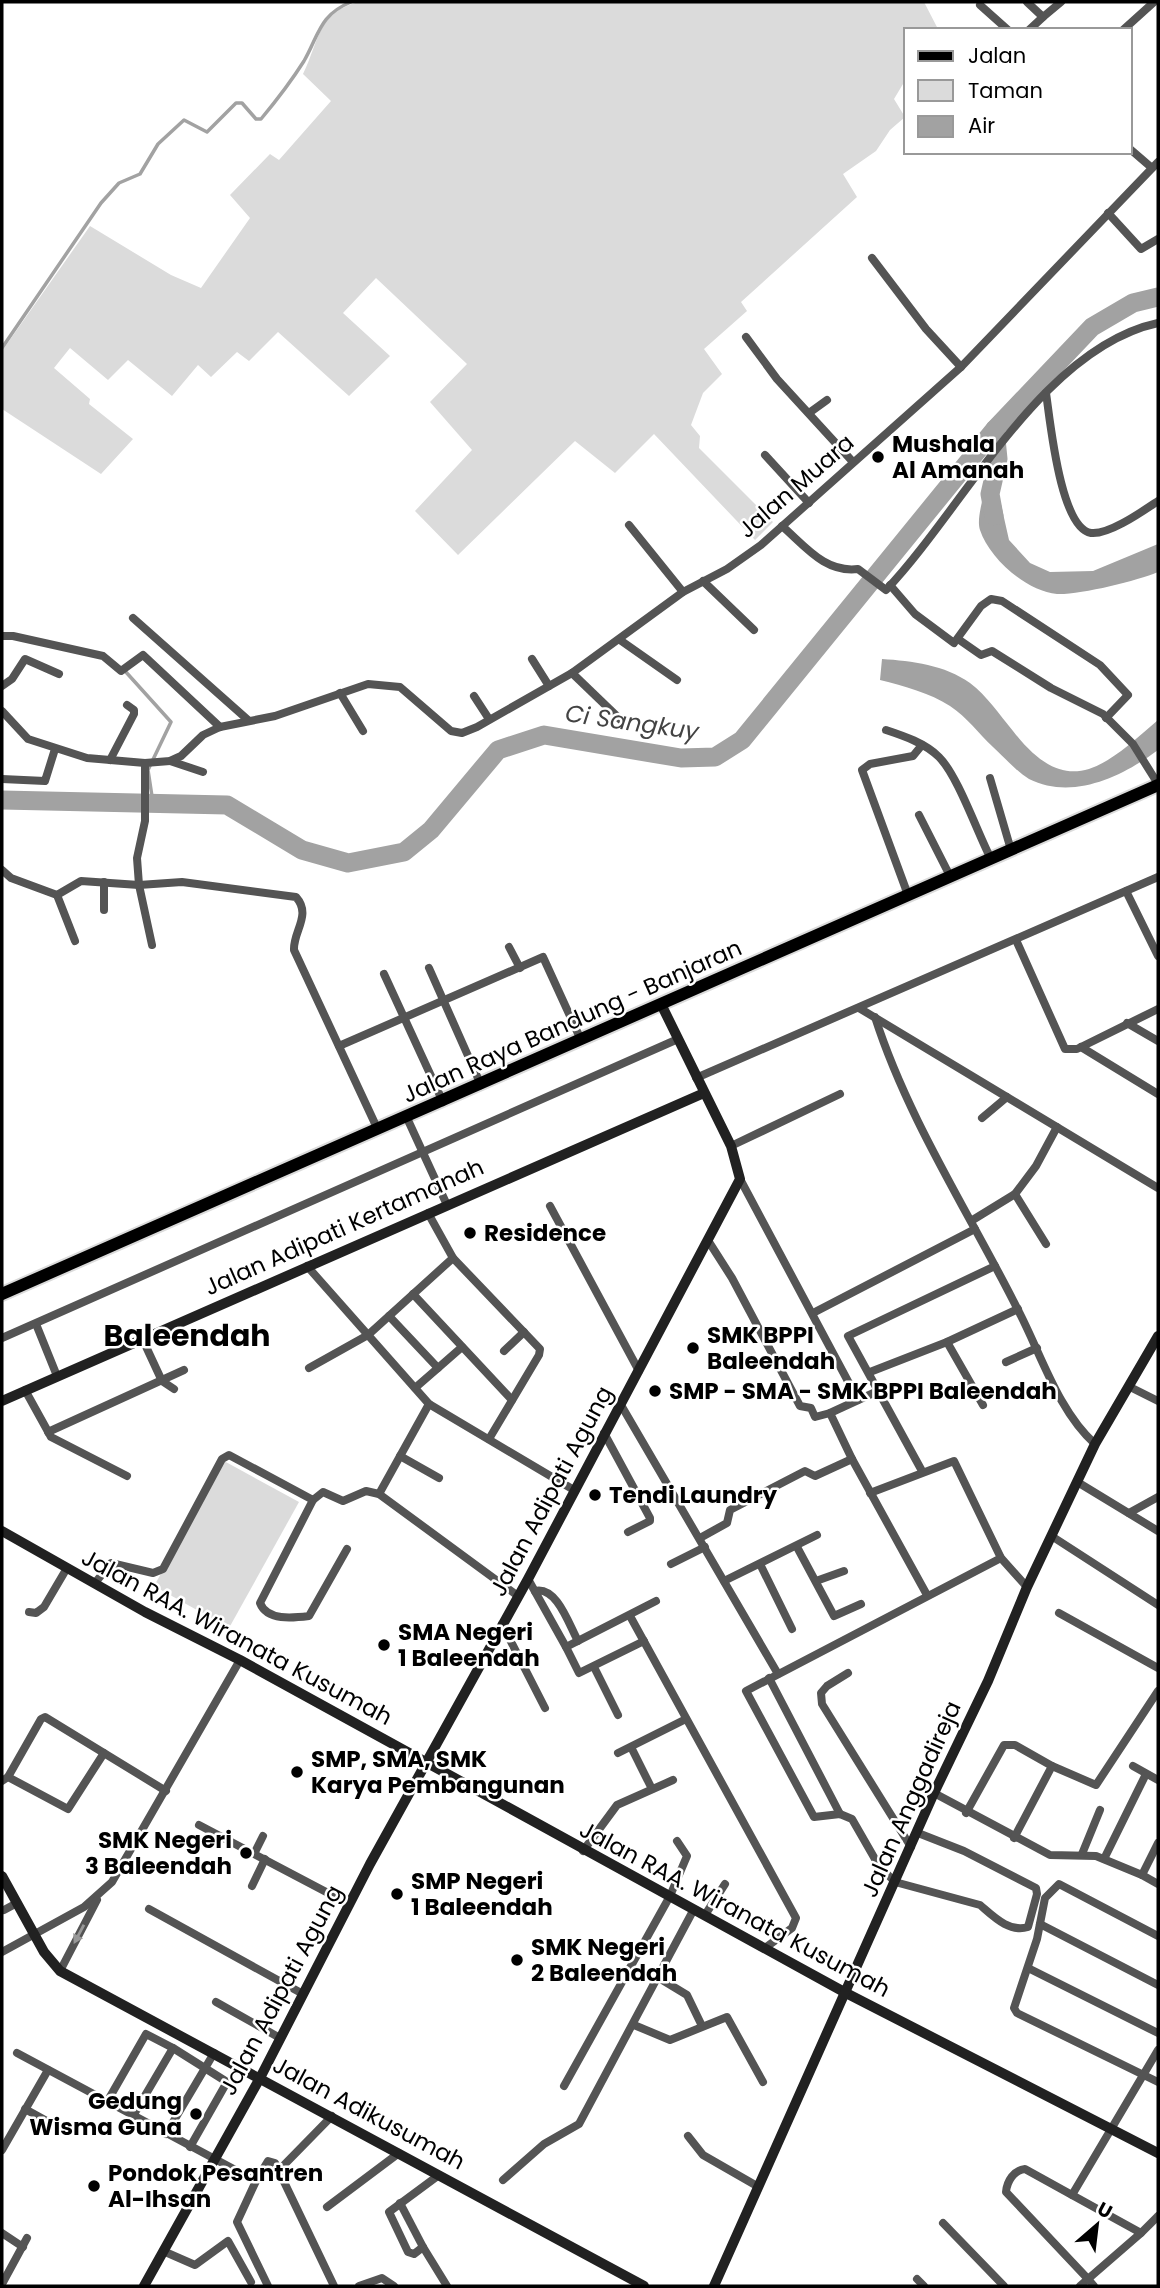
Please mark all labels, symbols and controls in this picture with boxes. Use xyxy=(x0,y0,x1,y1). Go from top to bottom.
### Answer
legend xyxy=(904,28,1132,154)
text: Jalan xyxy=(968,41,1026,70)
text: Taman xyxy=(968,76,1043,105)
text: Air xyxy=(968,111,995,140)
street label: Jalan Muara xyxy=(731,427,861,545)
place label: Mushala Al Amanah xyxy=(892,428,1024,486)
marker: Mushala Al Amanah xyxy=(870,449,886,465)
water label: Ci Sangkuy xyxy=(563,696,702,748)
street label: Jalan Raya Bandung - Banjaran xyxy=(397,931,747,1111)
street label: Jalan Adipati Kertamanah xyxy=(199,1151,489,1303)
place label: Residence xyxy=(484,1217,606,1249)
marker: Residence xyxy=(462,1225,478,1241)
district label: Baleendah xyxy=(103,1314,271,1357)
place label: SMK BPPI Baleendah xyxy=(707,1319,835,1377)
marker: SMK BPPI Baleendah xyxy=(685,1340,701,1356)
place label: SMP - SMA - SMK BPPI Baleendah xyxy=(669,1375,1057,1407)
street label: Jalan Adipati Agung xyxy=(482,1380,620,1602)
marker: SMP - SMA - SMK BPPI Baleendah xyxy=(647,1383,663,1399)
place label: Tendi Laundry xyxy=(609,1479,778,1511)
marker: Tendi Laundry xyxy=(587,1487,603,1503)
street label: Jalan RAA. Wiranata Kusumah xyxy=(76,1541,398,1733)
place label: SMA Negeri 1 Baleendah xyxy=(398,1616,540,1674)
marker: SMA Negeri 1 Baleendah xyxy=(376,1637,392,1653)
street label: Jalan Anggadireja xyxy=(853,1696,969,1902)
place label: SMP, SMA, SMK Karya Pembangunan xyxy=(311,1743,565,1801)
marker: SMP, SMA, SMK Karya Pembangunan xyxy=(289,1764,305,1780)
street label: Jalan RAA. Wiranata Kusumah xyxy=(574,1813,896,2005)
place label: SMK Negeri 3 Baleendah xyxy=(85,1824,232,1882)
marker: SMK Negeri 3 Baleendah xyxy=(238,1845,254,1861)
place label: SMP Negeri 1 Baleendah xyxy=(411,1865,553,1923)
street label: Jalan Adipati Agung xyxy=(212,1879,350,2101)
marker: SMP Negeri 1 Baleendah xyxy=(389,1886,405,1902)
one-way arrow xyxy=(74,1924,85,1944)
place label: SMK Negeri 2 Baleendah xyxy=(531,1931,677,1989)
marker: SMK Negeri 2 Baleendah xyxy=(509,1952,525,1968)
street label: Jalan Adikusumah xyxy=(267,2049,471,2177)
place label: Gedung Wisma Guna xyxy=(29,2085,182,2143)
marker: Gedung Wisma Guna xyxy=(188,2106,204,2122)
place label: Pondok Pesantren Al-Ihsan xyxy=(108,2157,323,2215)
marker: Pondok Pesantren Al-Ihsan xyxy=(86,2178,102,2194)
north arrow xyxy=(1062,2190,1132,2260)
text: U xyxy=(1092,2195,1117,2225)

